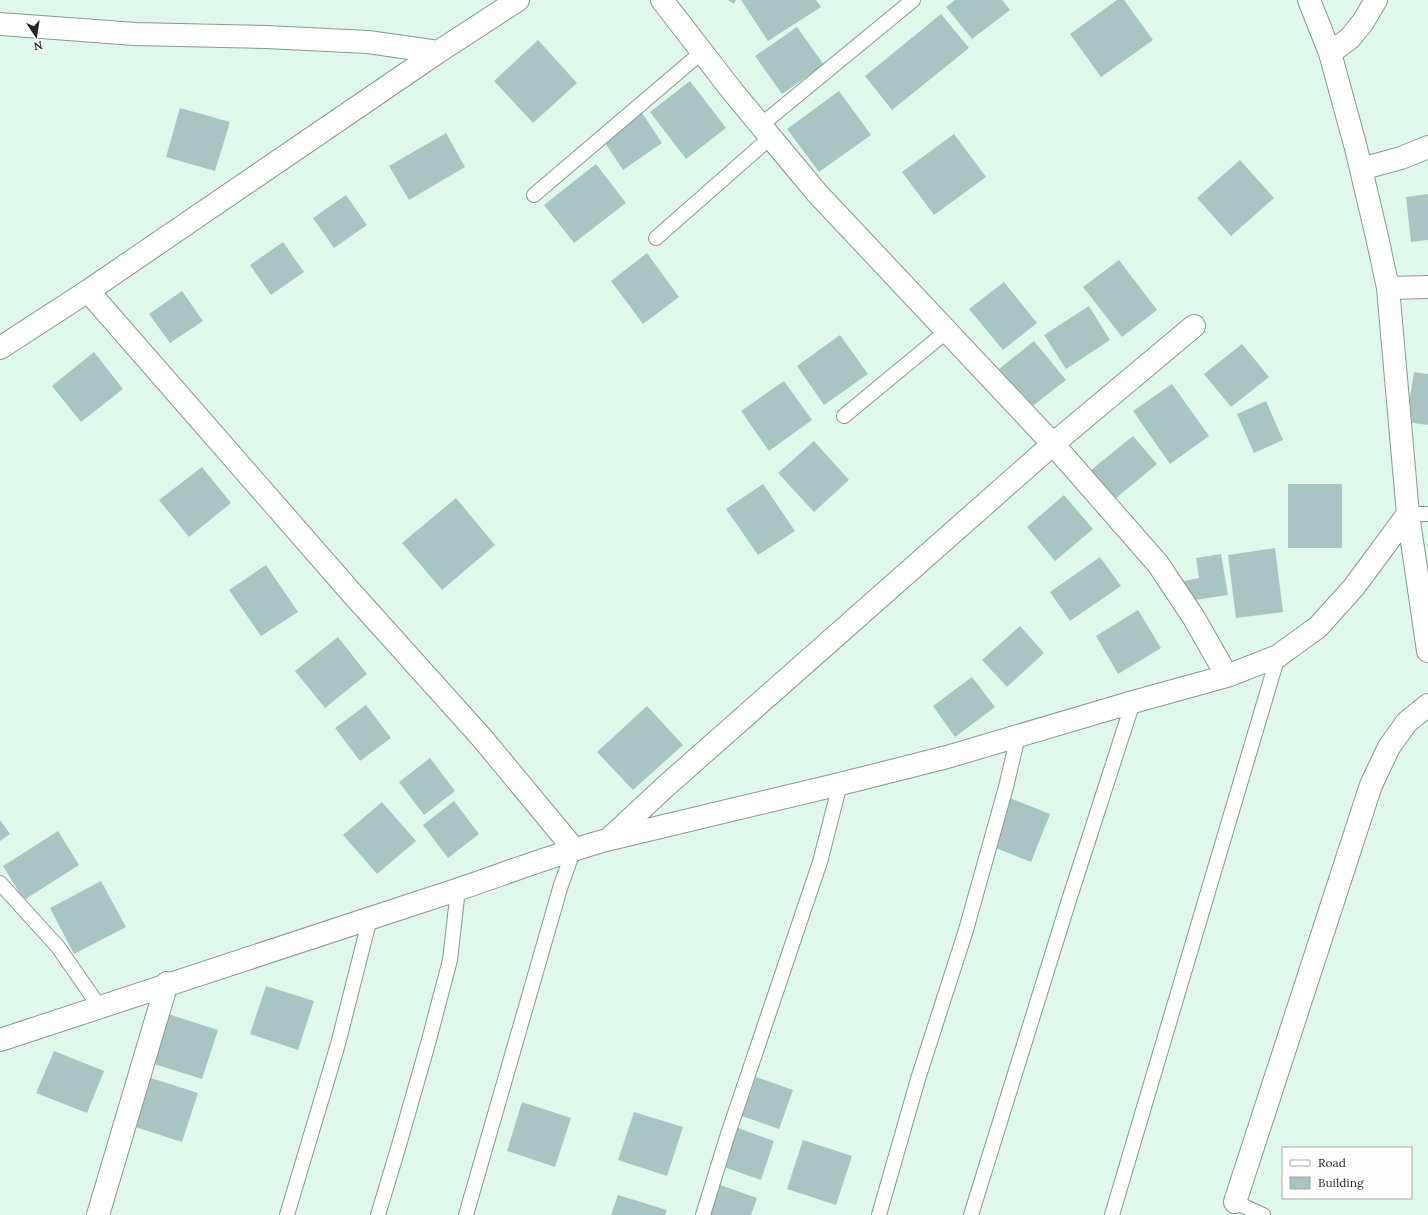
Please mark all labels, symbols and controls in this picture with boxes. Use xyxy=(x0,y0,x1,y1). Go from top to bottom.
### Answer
north arrow xyxy=(16,16,56,56)
text: N xyxy=(32,38,44,54)
legend xyxy=(1282,1147,1412,1199)
text: Road xyxy=(1318,1155,1346,1170)
text: Building xyxy=(1318,1175,1364,1190)

